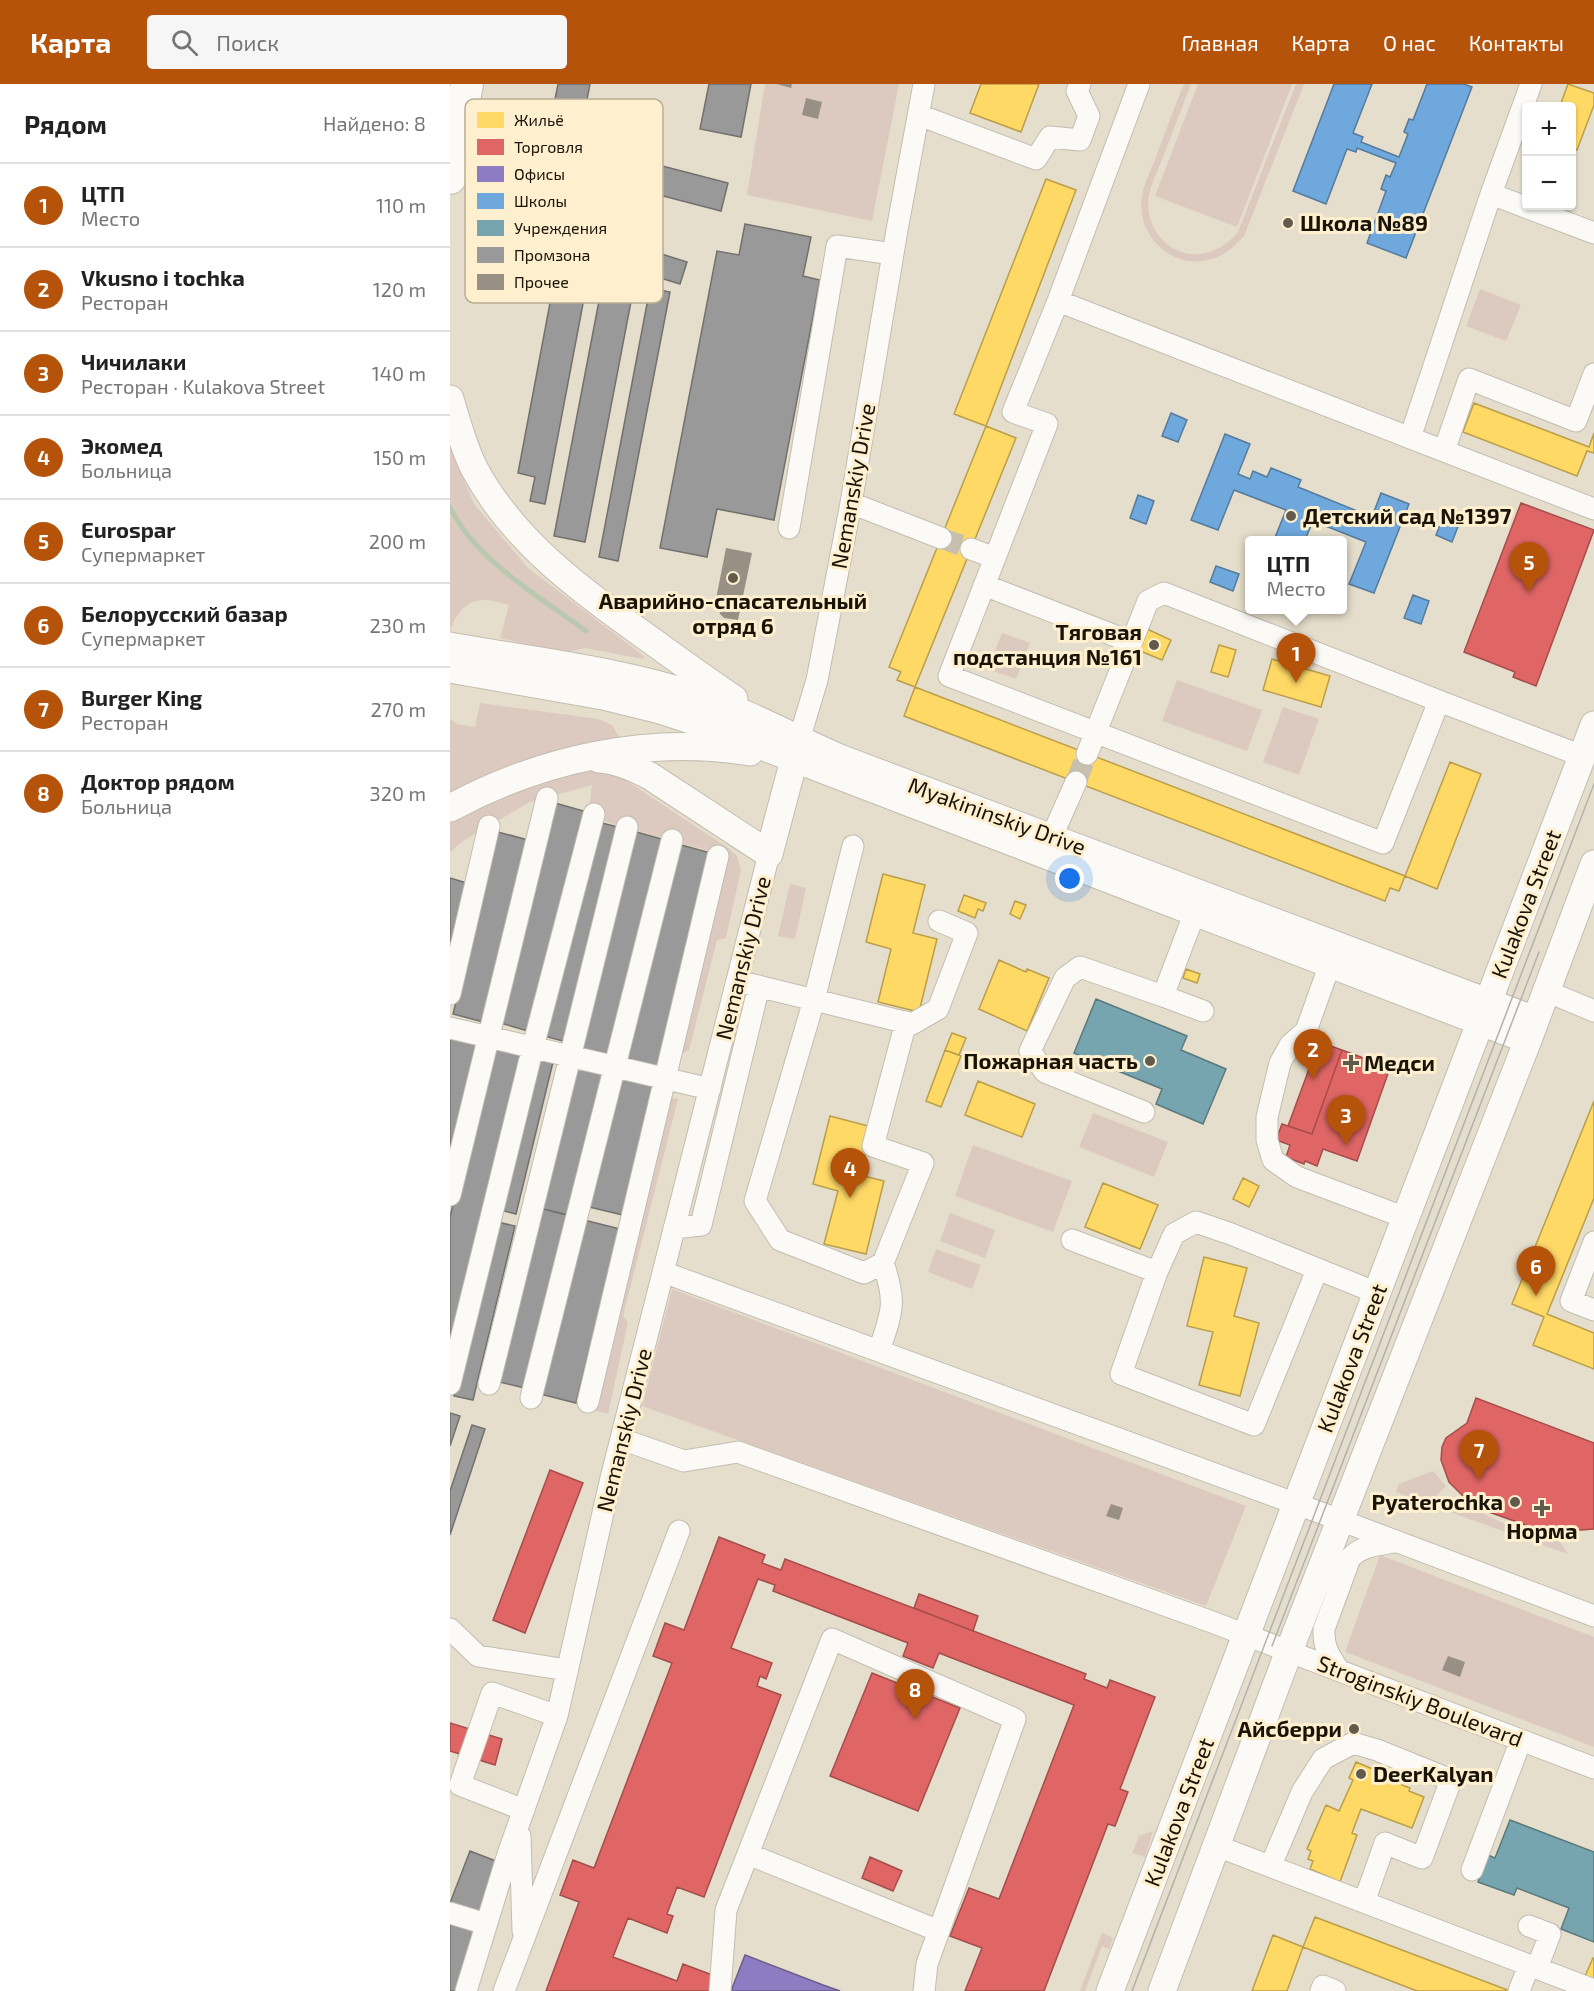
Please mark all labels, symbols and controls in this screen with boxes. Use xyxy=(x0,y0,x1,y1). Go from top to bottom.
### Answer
search box xyxy=(147,15,567,69)
text: Карта xyxy=(30,25,111,59)
icon: search xyxy=(168,26,201,59)
text: Поиск xyxy=(216,29,279,55)
text: Главная xyxy=(1182,30,1259,55)
text: Карта xyxy=(1292,30,1350,55)
text: О нас xyxy=(1383,30,1436,55)
text: Контакты xyxy=(1469,30,1564,55)
legend xyxy=(465,99,663,303)
map controls xyxy=(1522,102,1576,210)
button: + xyxy=(1522,102,1576,156)
text: Рядом xyxy=(24,108,107,139)
text: Жильё xyxy=(514,110,564,129)
text: Найдено: 8 xyxy=(323,111,426,135)
text: Торговля xyxy=(514,137,583,156)
button: − xyxy=(1522,156,1576,210)
text: Офисы xyxy=(514,164,565,183)
text: ЦТП xyxy=(81,180,125,206)
text: Школы xyxy=(514,191,567,210)
text: 1 xyxy=(39,193,48,217)
text: 110 m xyxy=(376,193,426,217)
text: Место xyxy=(81,206,140,230)
place label: Школа №89 xyxy=(1300,209,1428,235)
marker: Школа №89 xyxy=(1281,216,1295,230)
text: Учреждения xyxy=(514,218,607,237)
text: Промзона xyxy=(514,245,590,264)
text: Vkusno i tochka xyxy=(81,264,245,290)
text: Прочее xyxy=(514,272,569,291)
text: 2 xyxy=(38,277,49,301)
text: 120 m xyxy=(373,277,426,301)
text: Ресторан xyxy=(81,290,169,314)
text: Чичилаки xyxy=(81,348,186,374)
text: 3 xyxy=(38,361,49,385)
text: 140 m xyxy=(372,361,426,385)
text: Ресторан · Kulakova Street xyxy=(81,374,325,398)
street label: Nemanskiy Drive xyxy=(825,401,879,571)
text: Экомед xyxy=(81,432,163,458)
text: 4 xyxy=(37,445,50,469)
text: 150 m xyxy=(373,445,426,469)
text: Больница xyxy=(81,458,172,482)
place label: Детский сад №1397 xyxy=(1303,502,1512,528)
marker: Детский сад №1397 xyxy=(1284,509,1298,523)
text: Eurospar xyxy=(81,516,176,542)
text: 5 xyxy=(38,529,49,553)
text: 200 m xyxy=(369,529,426,553)
popup xyxy=(1245,536,1347,614)
text: Супермаркет xyxy=(81,542,205,566)
pin: 5 xyxy=(1510,542,1548,592)
text: ЦТП xyxy=(1266,550,1310,576)
marker: Аварийно-спасательный отряд 6 xyxy=(726,571,740,585)
text: Место xyxy=(1266,576,1326,600)
place label: Аварийно-спасательный отряд 6 xyxy=(599,587,867,638)
text: Белорусский базар xyxy=(81,600,288,626)
text: 6 xyxy=(38,613,49,637)
text: 230 m xyxy=(370,613,426,637)
place label: Тяговая подстанция №161 xyxy=(953,618,1142,669)
text: Супермаркет xyxy=(81,626,205,650)
pin: 1 xyxy=(1276,634,1316,683)
marker: Тяговая подстанция №161 xyxy=(1147,638,1161,652)
text: Burger King xyxy=(81,684,202,710)
text: 7 xyxy=(38,697,49,721)
text: 270 m xyxy=(370,697,426,721)
text: Ресторан xyxy=(81,710,169,734)
text: Доктор рядом xyxy=(81,768,235,794)
street label: Myakininskiy Drive xyxy=(905,771,1090,859)
text: 8 xyxy=(37,781,50,805)
text: 320 m xyxy=(370,781,426,805)
text: Больница xyxy=(81,794,172,818)
street label: Kulakova Street xyxy=(1485,826,1565,982)
your location xyxy=(1055,864,1084,893)
street label: Nemanskiy Drive xyxy=(709,873,775,1042)
pin: 2 xyxy=(1294,1030,1332,1079)
place label: Пожарная часть xyxy=(963,1047,1138,1073)
place label: Медси xyxy=(1364,1049,1435,1075)
marker: Пожарная часть xyxy=(1143,1054,1157,1068)
marker: Медси xyxy=(1342,1054,1360,1072)
pin: 3 xyxy=(1326,1096,1366,1145)
pin: 4 xyxy=(830,1148,870,1198)
pin: 6 xyxy=(1516,1246,1556,1296)
street label: Kulakova Street xyxy=(1311,1280,1391,1436)
street label: Nemanskiy Drive xyxy=(590,1345,656,1514)
pin: 7 xyxy=(1460,1430,1498,1480)
place label: Pyaterochka xyxy=(1372,1488,1503,1515)
marker: Pyaterochka xyxy=(1508,1495,1522,1509)
marker: Норма xyxy=(1535,1501,1549,1515)
place label: Норма xyxy=(1506,1517,1578,1543)
street label: Stroginskiy Boulevard xyxy=(1314,1649,1527,1751)
pin: 8 xyxy=(896,1670,934,1719)
place label: Айсберри xyxy=(1238,1715,1342,1741)
marker: Айсберри xyxy=(1347,1722,1361,1736)
street label: Kulakova Street xyxy=(1138,1734,1218,1890)
place label: DeerKalyan xyxy=(1373,1760,1493,1787)
marker: DeerKalyan xyxy=(1354,1767,1368,1781)

